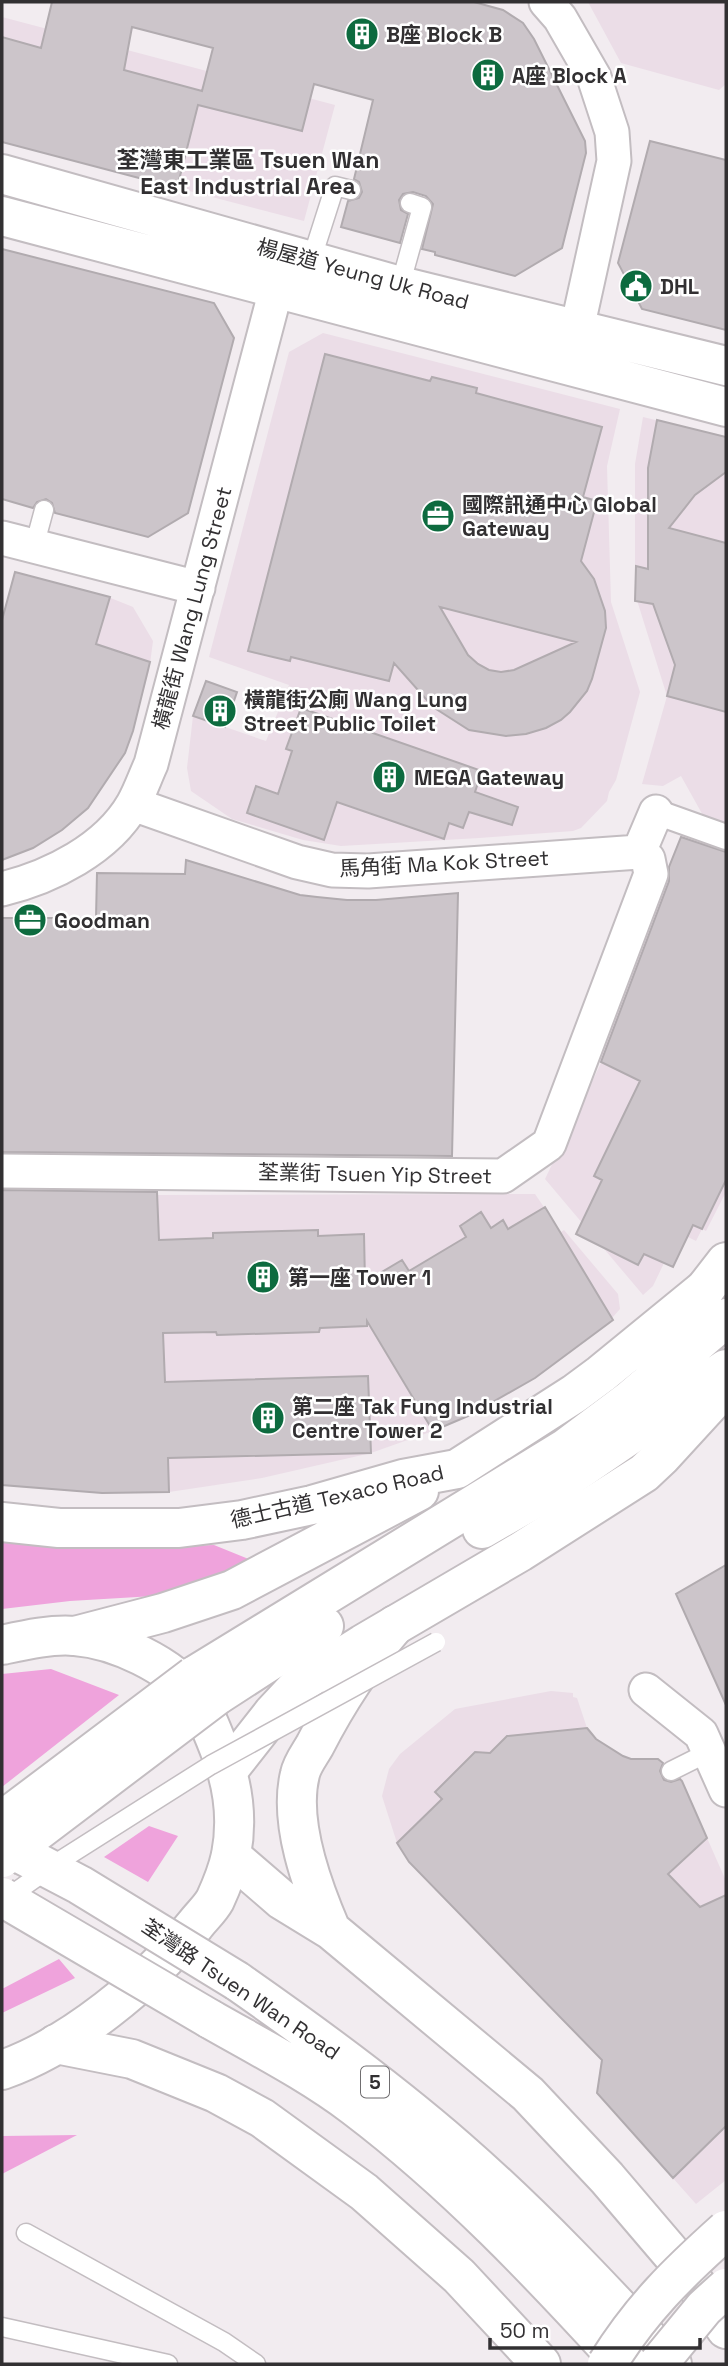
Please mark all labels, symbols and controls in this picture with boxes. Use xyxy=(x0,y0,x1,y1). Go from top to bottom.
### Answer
building icon: B座 Block B xyxy=(343,15,381,53)
place label: B座 Block B xyxy=(386,21,502,48)
building icon: A座 Block A xyxy=(469,56,507,94)
place label: A座 Block A xyxy=(512,62,627,89)
district label: 荃灣東工業區 Tsuen Wan East Industrial Area xyxy=(117,145,379,201)
street label: 楊屋道 Yeung Uk Road xyxy=(254,233,472,315)
public building icon: DHL xyxy=(617,267,655,305)
place label: DHL xyxy=(660,273,699,300)
street label: 橫龍街 Wang Lung Street xyxy=(147,484,237,732)
place label: 國際訊通中心 Global Gateway xyxy=(462,491,657,542)
office icon: 國際訊通中心 Global Gateway xyxy=(419,497,457,535)
place label: 橫龍街公廁 Wang Lung Street Public Toilet xyxy=(244,686,468,737)
building icon: 橫龍街公廁 Wang Lung Street Public Toilet xyxy=(201,692,239,730)
building icon: MEGA Gateway xyxy=(370,758,408,796)
place label: MEGA Gateway xyxy=(414,764,564,791)
street label: 馬角街 Ma Kok Street xyxy=(338,844,550,882)
office icon: Goodman xyxy=(11,901,49,939)
place label: Goodman xyxy=(54,907,150,934)
street label: 荃業街 Tsuen Yip Street xyxy=(258,1158,492,1190)
building icon: 第一座 Tower 1 xyxy=(244,1258,282,1296)
place label: 第一座 Tower 1 xyxy=(288,1264,431,1291)
place label: 第二座 Tak Fung Industrial Centre Tower 2 xyxy=(292,1393,553,1444)
building icon: 第二座 Tak Fung Industrial Centre Tower 2 xyxy=(249,1399,287,1437)
street label: 德士古道 Texaco Road xyxy=(228,1458,446,1534)
street label: 荃灣路 Tsuen Wan Road xyxy=(137,1913,345,2065)
road number: 5 xyxy=(361,2066,389,2098)
scale bar xyxy=(490,2306,700,2350)
text: 50 m xyxy=(500,2317,550,2344)

